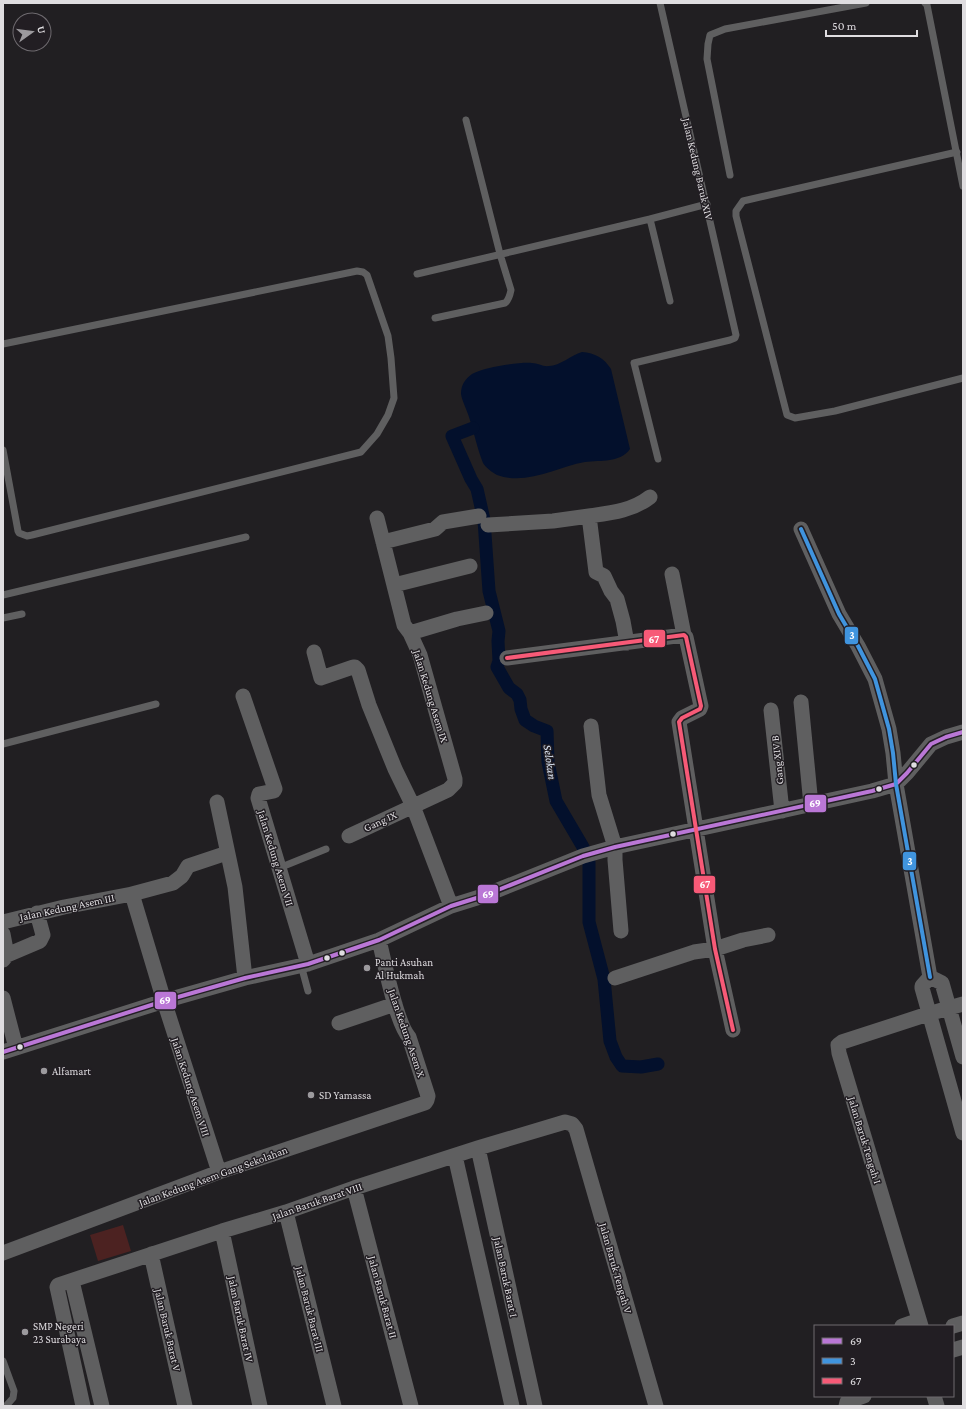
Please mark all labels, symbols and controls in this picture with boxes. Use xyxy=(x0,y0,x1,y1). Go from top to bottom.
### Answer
north arrow xyxy=(12,12,52,52)
scale bar xyxy=(826,12,917,38)
text: 50 m xyxy=(832,19,857,33)
text: U xyxy=(35,24,49,35)
street label: Jalan Kedung Baruk XIV xyxy=(679,116,716,222)
line badge: 3 xyxy=(844,626,859,645)
line badge: 67 xyxy=(643,629,666,648)
text: 3 xyxy=(849,629,855,641)
text: 67 xyxy=(649,633,659,645)
street label: Jalan Kedung Asem IX xyxy=(410,647,451,745)
street label: Gang XIV B xyxy=(768,735,787,785)
water label: Selokan xyxy=(541,744,559,780)
unlabelled marker xyxy=(909,760,919,770)
unlabelled marker xyxy=(874,784,884,794)
line badge: 69 xyxy=(804,794,827,813)
text: 69 xyxy=(809,797,821,809)
street label: Jalan Kedung Asem VII xyxy=(254,808,296,908)
street label: Gang IX xyxy=(362,808,399,835)
unlabelled marker xyxy=(668,829,678,839)
line badge: 3 xyxy=(902,851,917,871)
text: 3 xyxy=(907,855,913,867)
line badge: 67 xyxy=(693,875,716,894)
text: 67 xyxy=(700,878,710,890)
line badge: 69 xyxy=(477,884,499,904)
text: 69 xyxy=(482,888,494,900)
street label: Jalan Kedung Asem III xyxy=(18,891,116,924)
unlabelled marker xyxy=(337,948,347,958)
unlabelled marker xyxy=(322,953,332,963)
place label: Panti Asuhan Al Hukmah xyxy=(375,956,433,981)
marker: Panti Asuhan Al Hukmah xyxy=(362,963,372,973)
street label: Jalan Kedung Asem X xyxy=(385,986,428,1080)
line badge: 69 xyxy=(154,991,177,1010)
text: 69 xyxy=(159,994,171,1006)
street label: Jalan Kedung Asem VIII xyxy=(168,1035,213,1138)
unlabelled marker xyxy=(15,1042,25,1052)
place label: Alfamart xyxy=(52,1065,91,1077)
marker: Alfamart xyxy=(39,1066,49,1076)
place label: SD Yamassa xyxy=(319,1089,371,1101)
marker: SD Yamassa xyxy=(306,1090,316,1100)
street label: Jalan Baruk Tengah I xyxy=(845,1094,884,1185)
street label: Jalan Kedung Asem Gang Sekolahan xyxy=(136,1143,289,1210)
street label: Jalan Baruk Barat VIII xyxy=(269,1180,364,1223)
street label: Jalan Baruk Tengah V xyxy=(596,1221,635,1315)
street label: Jalan Baruk Barat I xyxy=(490,1235,520,1318)
street label: Jalan Baruk Barat II xyxy=(365,1254,400,1340)
street label: Jalan Baruk Barat III xyxy=(292,1264,326,1353)
street label: Jalan Baruk Barat IV xyxy=(225,1274,256,1364)
street label: Jalan Baruk Barat V xyxy=(151,1287,183,1373)
place label: SMP Negeri 23 Surabaya xyxy=(33,1320,86,1346)
legend xyxy=(814,1325,954,1397)
marker: SMP Negeri 23 Surabaya xyxy=(20,1327,30,1337)
text: 69 xyxy=(850,1334,862,1348)
text: 3 xyxy=(850,1354,856,1368)
text: 67 xyxy=(850,1374,862,1388)

